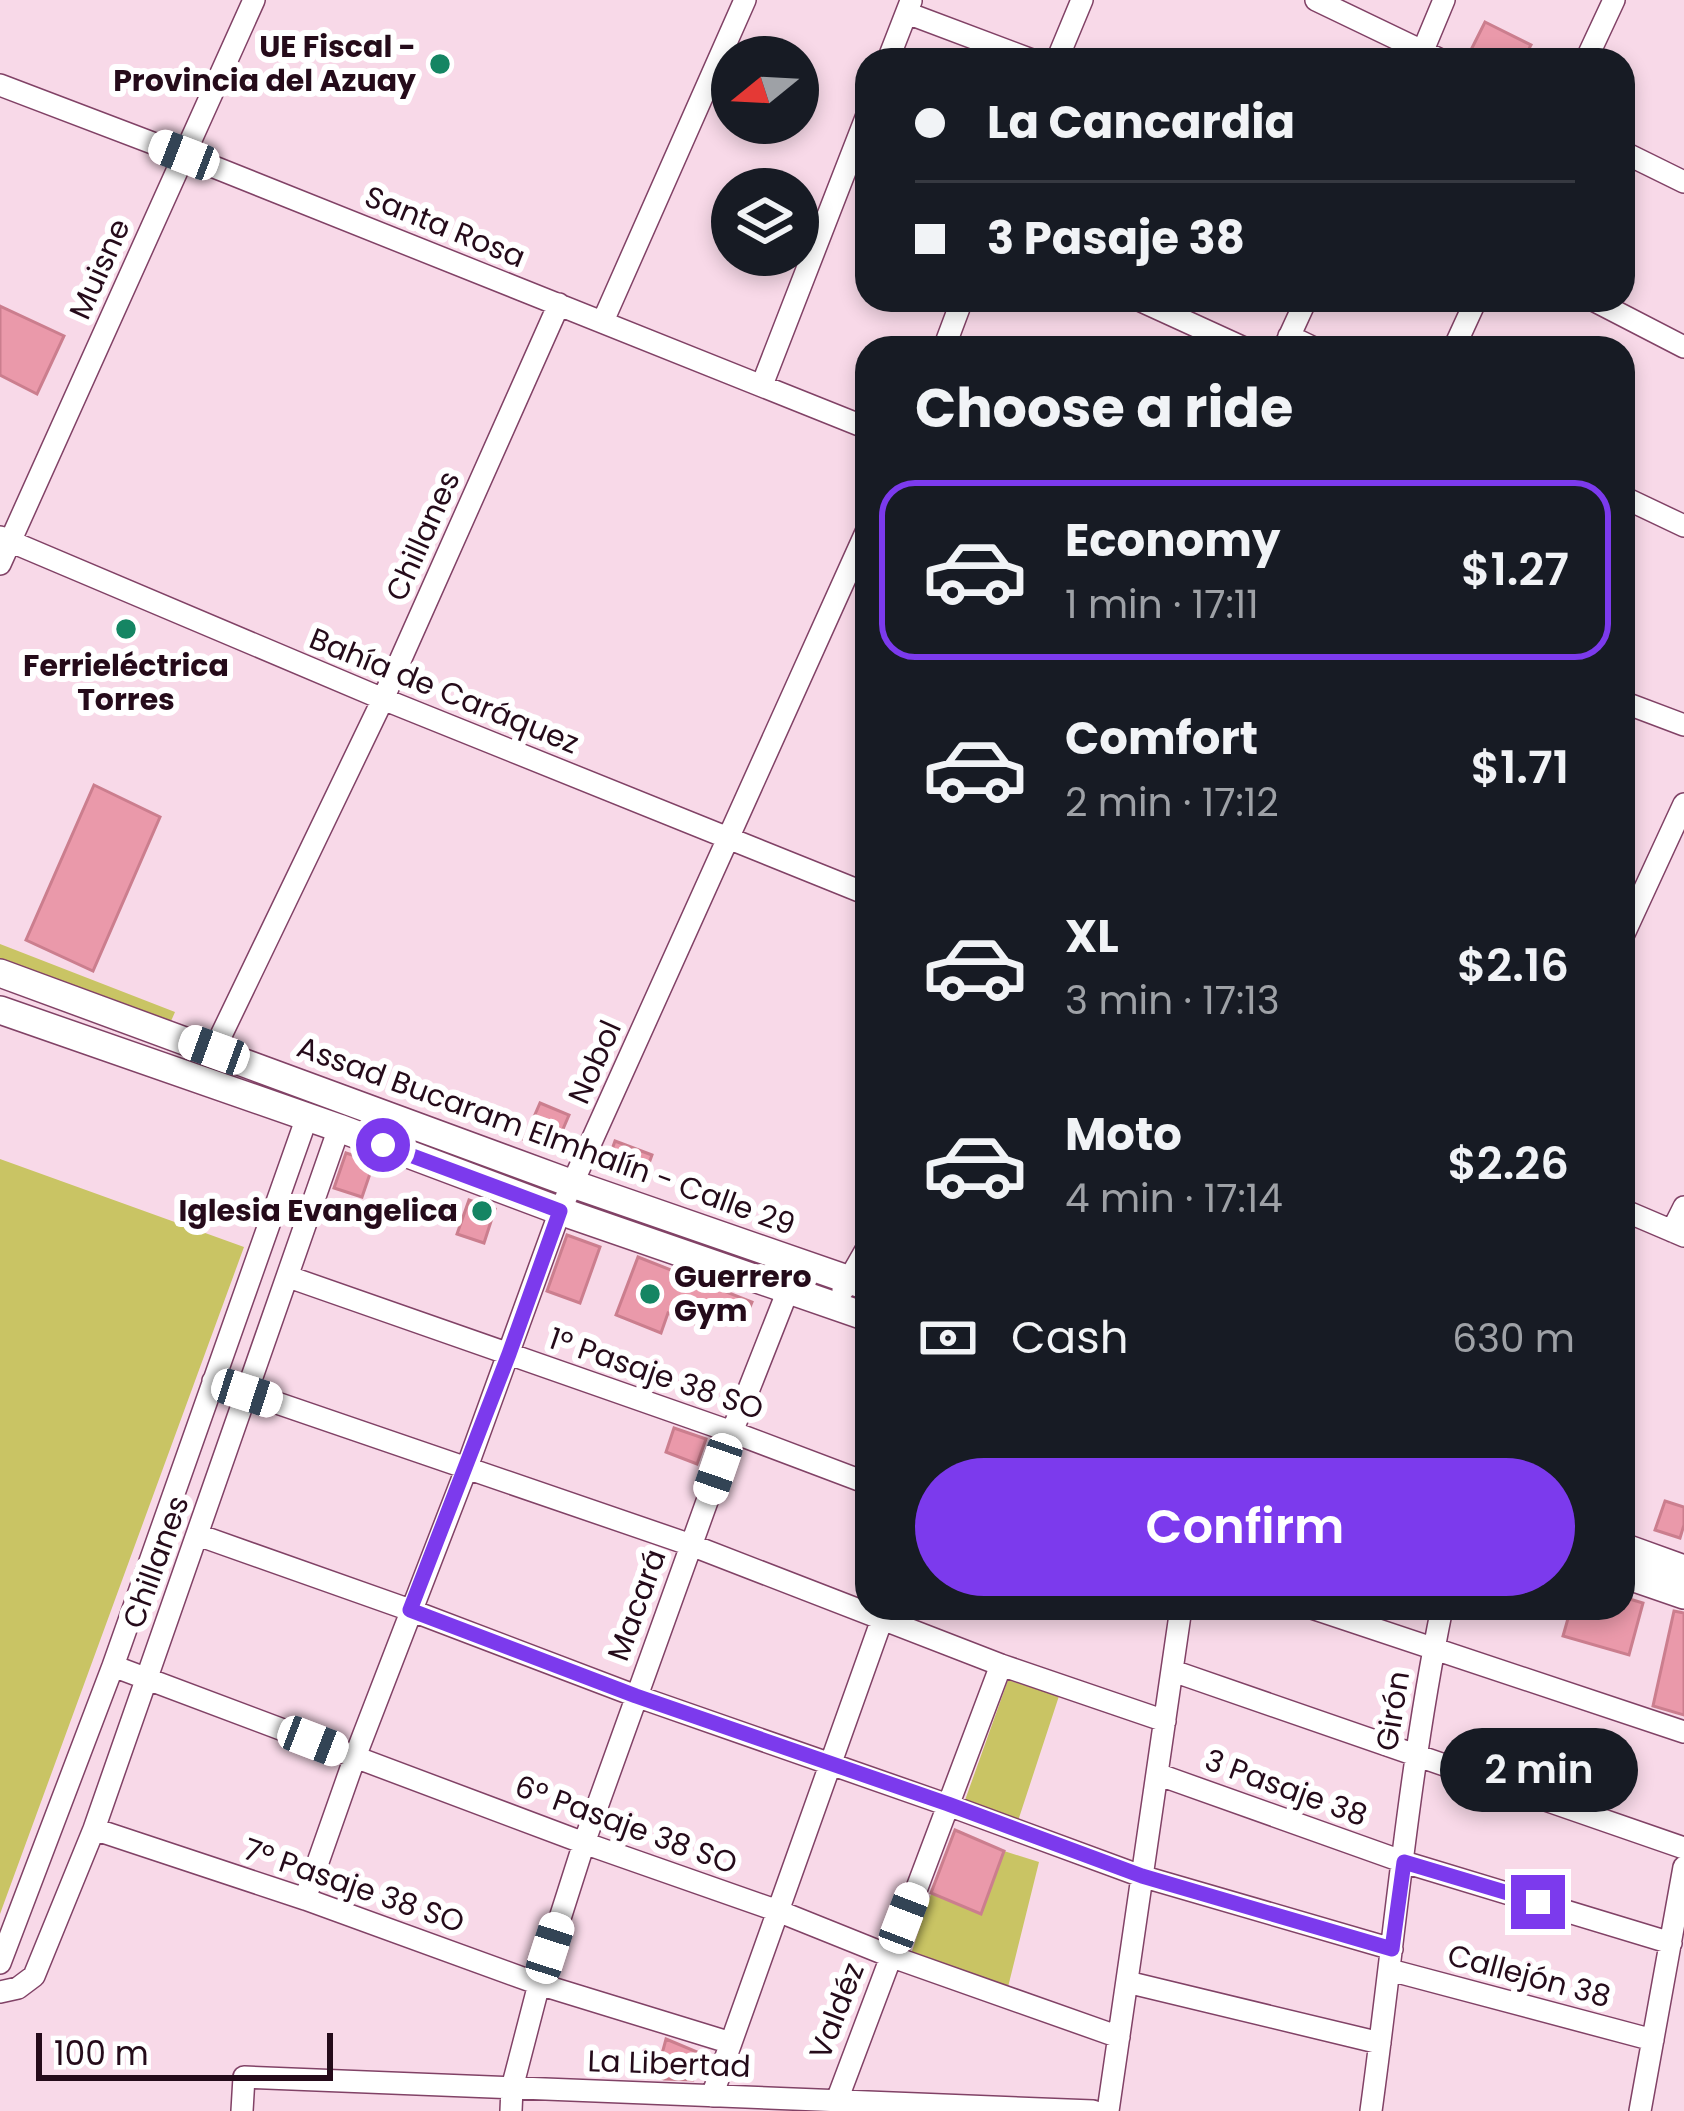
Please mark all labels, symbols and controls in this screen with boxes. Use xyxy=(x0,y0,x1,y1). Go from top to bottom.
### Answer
place label: UE Fiscal - Provincia del Azuay xyxy=(113,25,416,102)
north arrow xyxy=(711,36,819,144)
map controls xyxy=(711,36,819,276)
marker: UE Fiscal - Provincia del Azuay xyxy=(427,51,453,77)
text: La Cancardia xyxy=(987,91,1295,154)
car xyxy=(144,125,224,185)
button: layers xyxy=(711,168,819,276)
street label: Santa Rosa xyxy=(358,175,532,278)
text: 3 Pasaje 38 xyxy=(987,207,1245,270)
street label: Muisne xyxy=(58,212,141,326)
text: Choose a ride xyxy=(915,370,1293,446)
street label: Chillanes xyxy=(375,464,470,608)
text: Economy xyxy=(1065,509,1280,572)
icon: car xyxy=(921,516,1029,624)
text: $1.27 xyxy=(1461,538,1569,601)
text: 1 min · 17:11 xyxy=(1065,577,1259,632)
marker: Ferrieléctrica Torres xyxy=(113,616,139,642)
street label: Bahía de Caráquez xyxy=(303,617,585,764)
place label: Ferrieléctrica Torres xyxy=(23,644,229,721)
text: Comfort xyxy=(1065,707,1258,770)
icon: car xyxy=(921,714,1029,822)
text: $1.71 xyxy=(1471,736,1569,799)
text: 2 min · 17:12 xyxy=(1065,775,1279,830)
text: XL xyxy=(1065,905,1119,968)
icon: car xyxy=(921,912,1029,1020)
text: $2.16 xyxy=(1457,934,1569,997)
text: 3 min · 17:13 xyxy=(1065,973,1280,1028)
street label: Nobol xyxy=(557,1013,632,1110)
car xyxy=(174,1021,254,1079)
street label: Assad Bucaram Elmhalín - Calle 29 xyxy=(291,1025,801,1246)
text: Moto xyxy=(1065,1103,1182,1166)
icon: car xyxy=(921,1110,1029,1218)
route start xyxy=(356,1118,410,1172)
text: $2.26 xyxy=(1447,1132,1569,1195)
text: 4 min · 17:14 xyxy=(1065,1171,1283,1226)
place label: Iglesia Evangelica xyxy=(178,1189,458,1232)
marker: Iglesia Evangelica xyxy=(469,1198,495,1224)
place label: Guerrero Gym xyxy=(674,1255,812,1332)
marker: Guerrero Gym xyxy=(637,1281,663,1307)
icon: cash xyxy=(915,1305,981,1371)
text: Cash xyxy=(1011,1306,1128,1369)
text: 630 m xyxy=(1452,1311,1575,1366)
street label: 1º Pasaje 38 SO xyxy=(543,1317,769,1430)
car xyxy=(207,1365,287,1421)
car xyxy=(689,1429,747,1509)
button: Confirm xyxy=(915,1458,1575,1596)
street label: Chillanes xyxy=(112,1490,199,1634)
street label: Macará xyxy=(596,1543,677,1667)
street label: Girón xyxy=(1365,1668,1420,1754)
car xyxy=(273,1711,353,1771)
callout: 2 min xyxy=(1439,1728,1637,1812)
street label: 3 Pasaje 38 xyxy=(1199,1738,1373,1837)
text: 2 min xyxy=(1484,1742,1594,1797)
street label: 6º Pasaje 38 SO xyxy=(509,1764,743,1885)
street label: 7º Pasaje 38 SO xyxy=(238,1828,470,1943)
route end xyxy=(1511,1875,1565,1929)
car xyxy=(874,1878,934,1958)
car xyxy=(522,1908,578,1988)
street label: Callejón 38 xyxy=(1443,1933,1615,2018)
street label: Valdéz xyxy=(798,1956,875,2065)
scale bar xyxy=(36,2027,333,2080)
text: 100 m xyxy=(54,2030,149,2077)
street label: La Libertad xyxy=(587,2039,751,2088)

